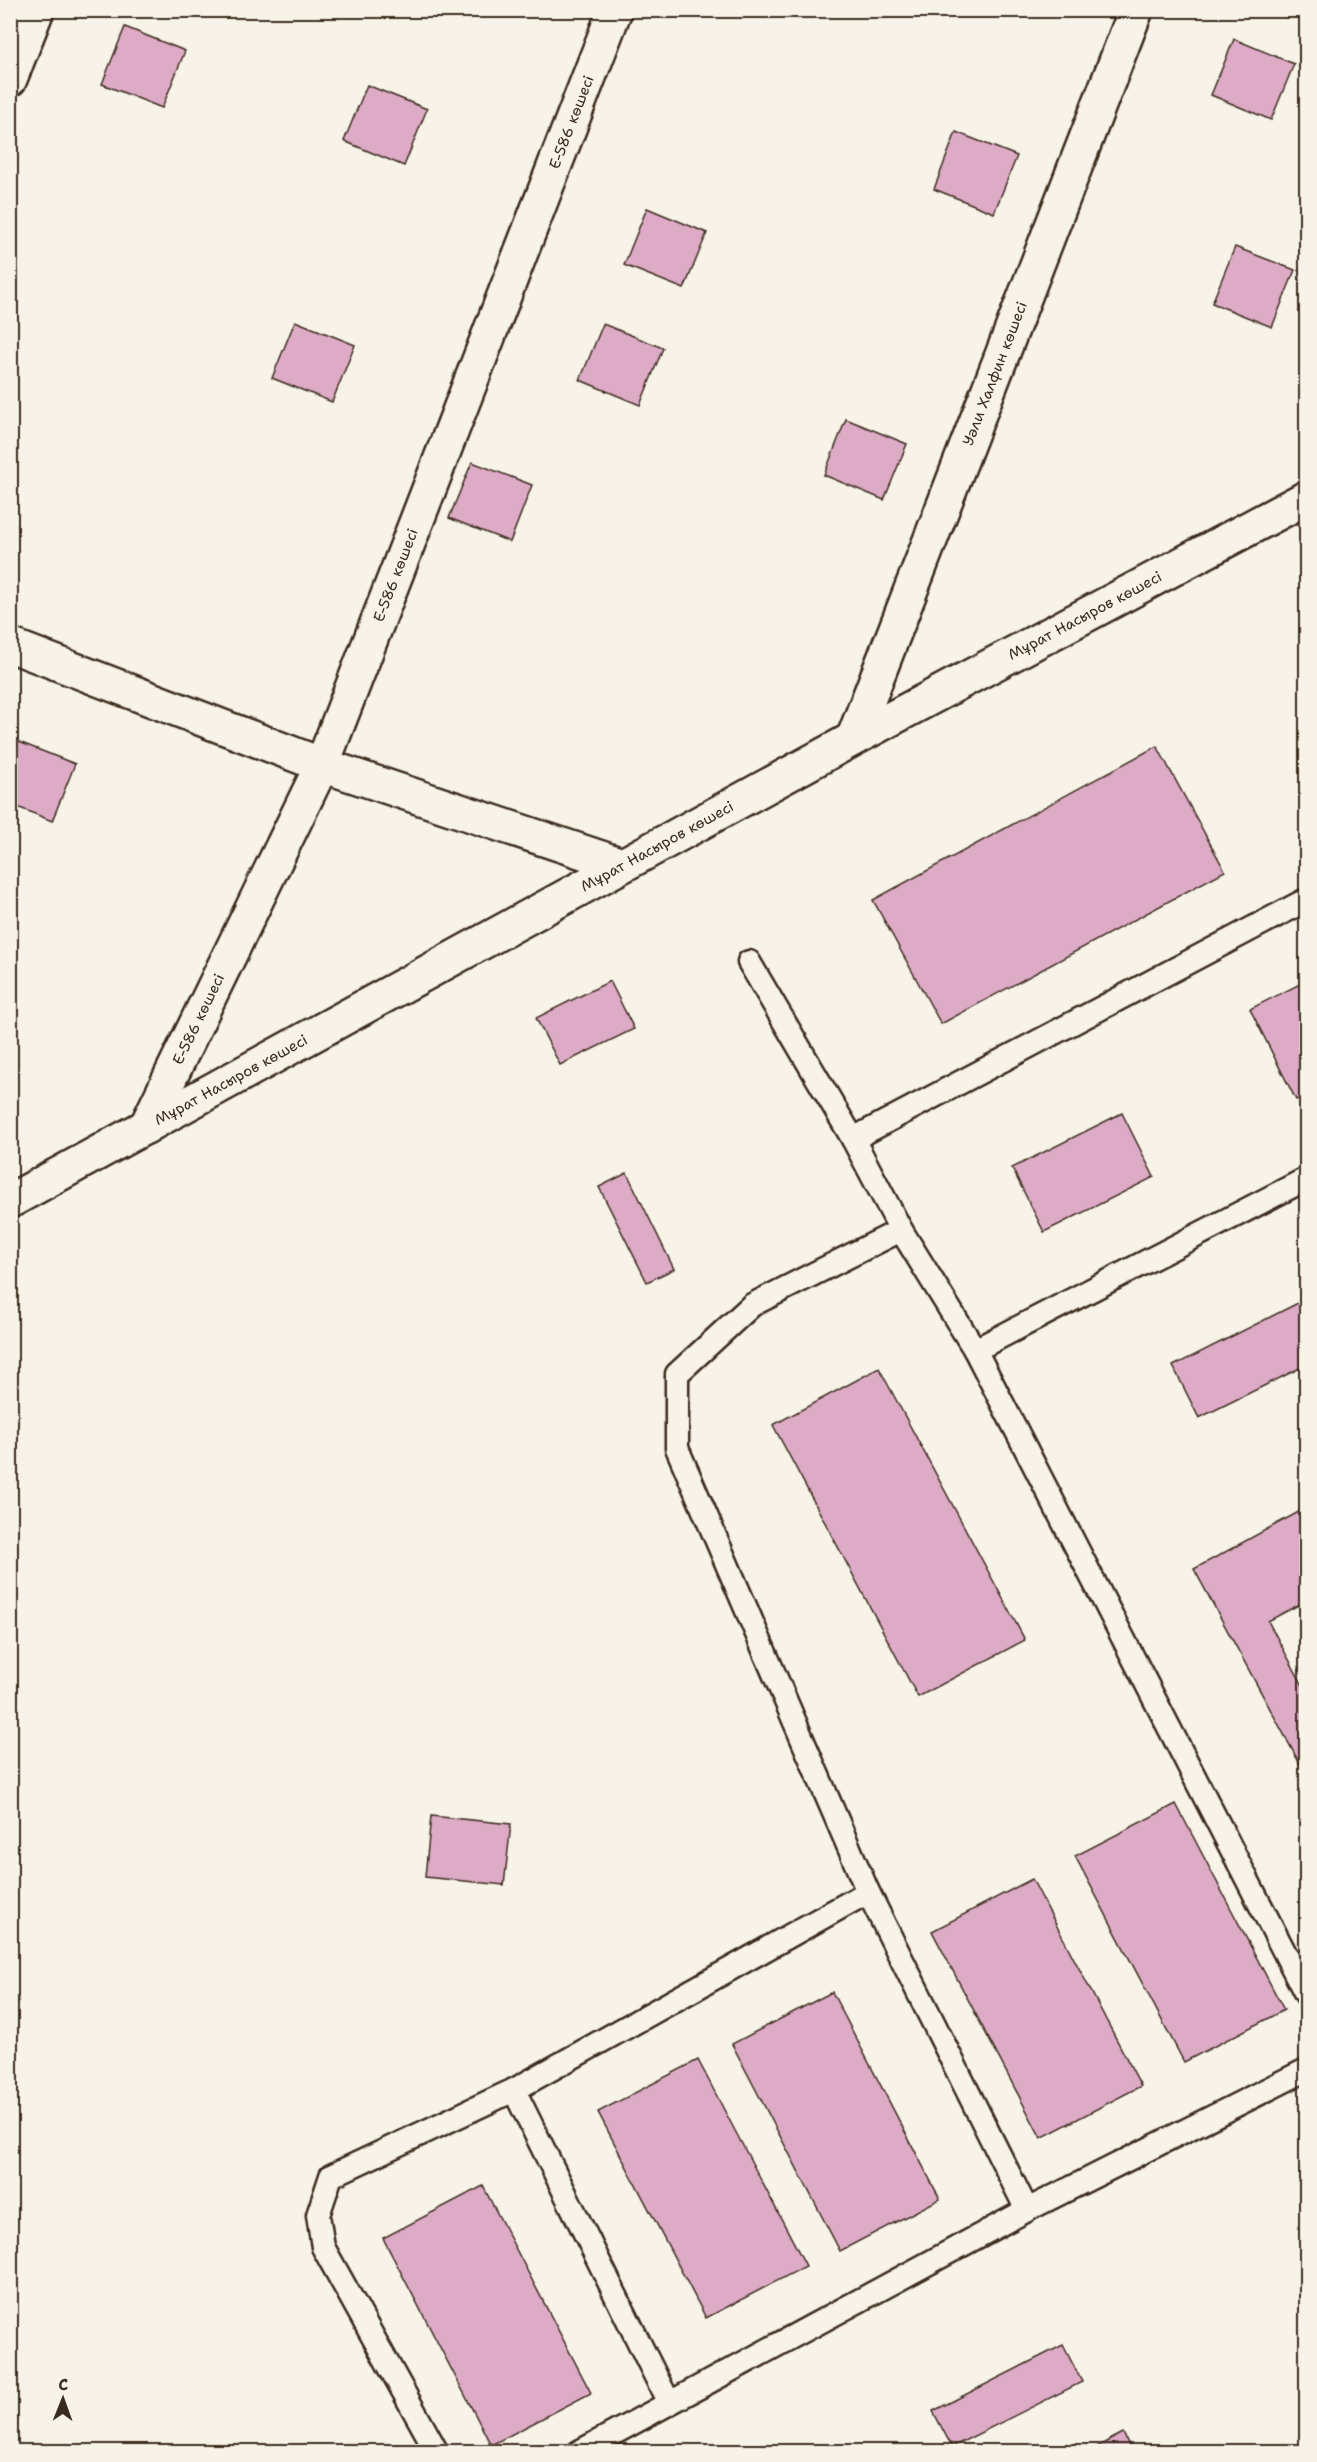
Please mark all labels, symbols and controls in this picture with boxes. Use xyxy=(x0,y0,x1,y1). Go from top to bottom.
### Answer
street label: Е-586 көшесі xyxy=(544,73,599,172)
street label: Уәли Халфин көшесі xyxy=(958,299,1032,449)
street label: Е-586 көшесі xyxy=(368,526,423,625)
street label: Мұрат Насыров көшесі xyxy=(1004,566,1165,665)
street label: Мұрат Насыров көшесі xyxy=(577,796,737,896)
street label: Е-586 көшесі xyxy=(168,970,229,1068)
street label: Мұрат Насыров көшесі xyxy=(151,1030,311,1130)
north arrow xyxy=(33,2369,93,2429)
text: С xyxy=(58,2374,69,2395)

